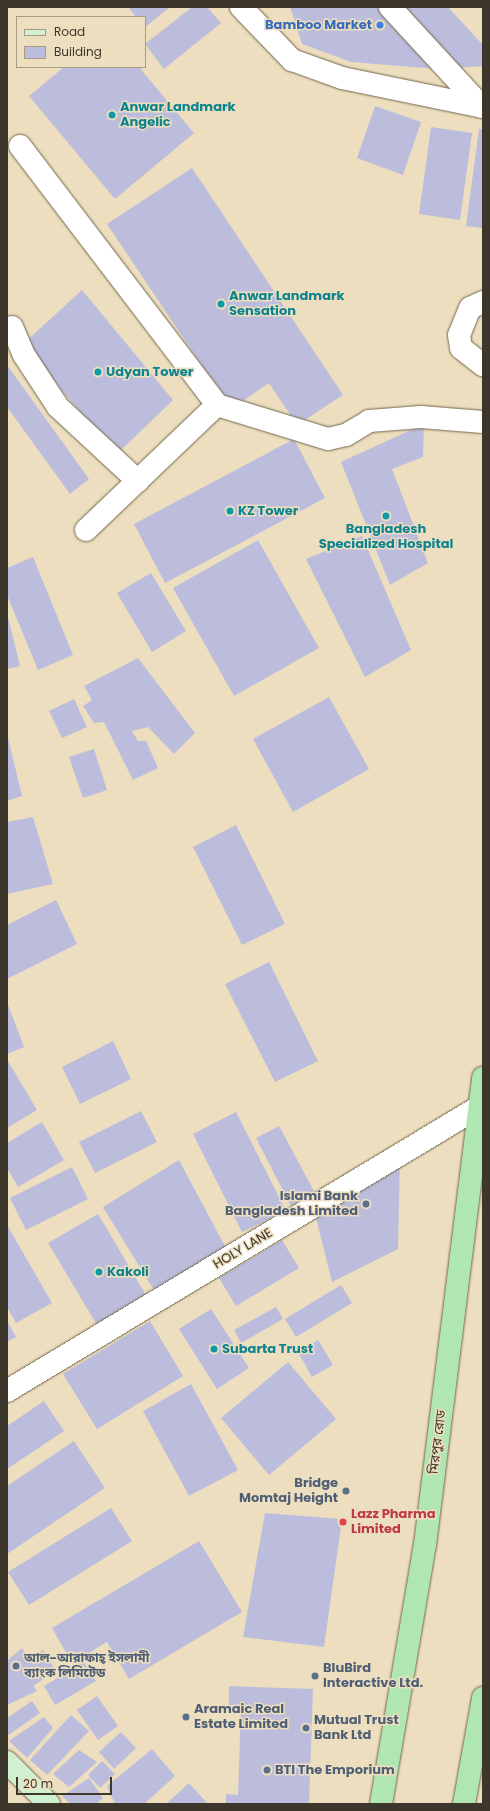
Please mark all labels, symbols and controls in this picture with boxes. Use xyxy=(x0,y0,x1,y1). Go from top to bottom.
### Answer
legend xyxy=(16,16,146,68)
place label: Bamboo Market xyxy=(265,17,372,33)
marker: Bamboo Market xyxy=(375,20,385,30)
text: Road xyxy=(54,23,85,40)
text: Building xyxy=(54,43,102,60)
place label: Anwar Landmark Angelic xyxy=(120,100,236,131)
marker: Anwar Landmark Angelic xyxy=(107,110,117,120)
place label: Anwar Landmark Sensation xyxy=(229,289,345,320)
marker: Anwar Landmark Sensation xyxy=(216,299,226,309)
place label: Udyan Tower xyxy=(106,364,193,380)
marker: Udyan Tower xyxy=(93,367,103,377)
place label: KZ Tower xyxy=(238,503,298,519)
marker: KZ Tower xyxy=(225,506,235,516)
marker: Bangladesh Specialized Hospital xyxy=(381,511,391,521)
place label: Bangladesh Specialized Hospital xyxy=(319,522,453,553)
place label: Islami Bank Bangladesh Limited xyxy=(225,1189,358,1220)
marker: Islami Bank Bangladesh Limited xyxy=(361,1199,371,1209)
street label: HOLY LANE xyxy=(211,1225,275,1273)
place label: Kakoli xyxy=(107,1264,149,1280)
marker: Kakoli xyxy=(94,1267,104,1277)
place label: Subarta Trust xyxy=(222,1341,313,1357)
marker: Subarta Trust xyxy=(209,1344,219,1354)
street label: মিরপুর রোড xyxy=(426,1409,450,1475)
place label: Bridge Momtaj Height xyxy=(239,1476,338,1507)
marker: Bridge Momtaj Height xyxy=(341,1486,351,1496)
place label: Lazz Pharma Limited xyxy=(351,1507,436,1538)
marker: Lazz Pharma Limited xyxy=(338,1517,348,1527)
place label: আল-আরাফাহ্ ইসলামী ব্যাংক লিমিটেড xyxy=(24,1651,149,1682)
marker: আল-আরাফাহ্ ইসলামী ব্যাংক লিমিটেড xyxy=(11,1661,21,1671)
place label: BluBird Interactive Ltd. xyxy=(323,1661,423,1692)
marker: BluBird Interactive Ltd. xyxy=(310,1671,320,1681)
place label: Aramaic Real Estate Limited xyxy=(194,1702,288,1733)
marker: Aramaic Real Estate Limited xyxy=(181,1712,191,1722)
place label: Mutual Trust Bank Ltd xyxy=(314,1713,399,1744)
marker: Mutual Trust Bank Ltd xyxy=(301,1723,311,1733)
place label: BTI The Emporium xyxy=(275,1762,395,1778)
marker: BTI The Emporium xyxy=(262,1765,272,1775)
scale bar xyxy=(18,1769,114,1795)
text: 20 m xyxy=(23,1775,53,1792)

